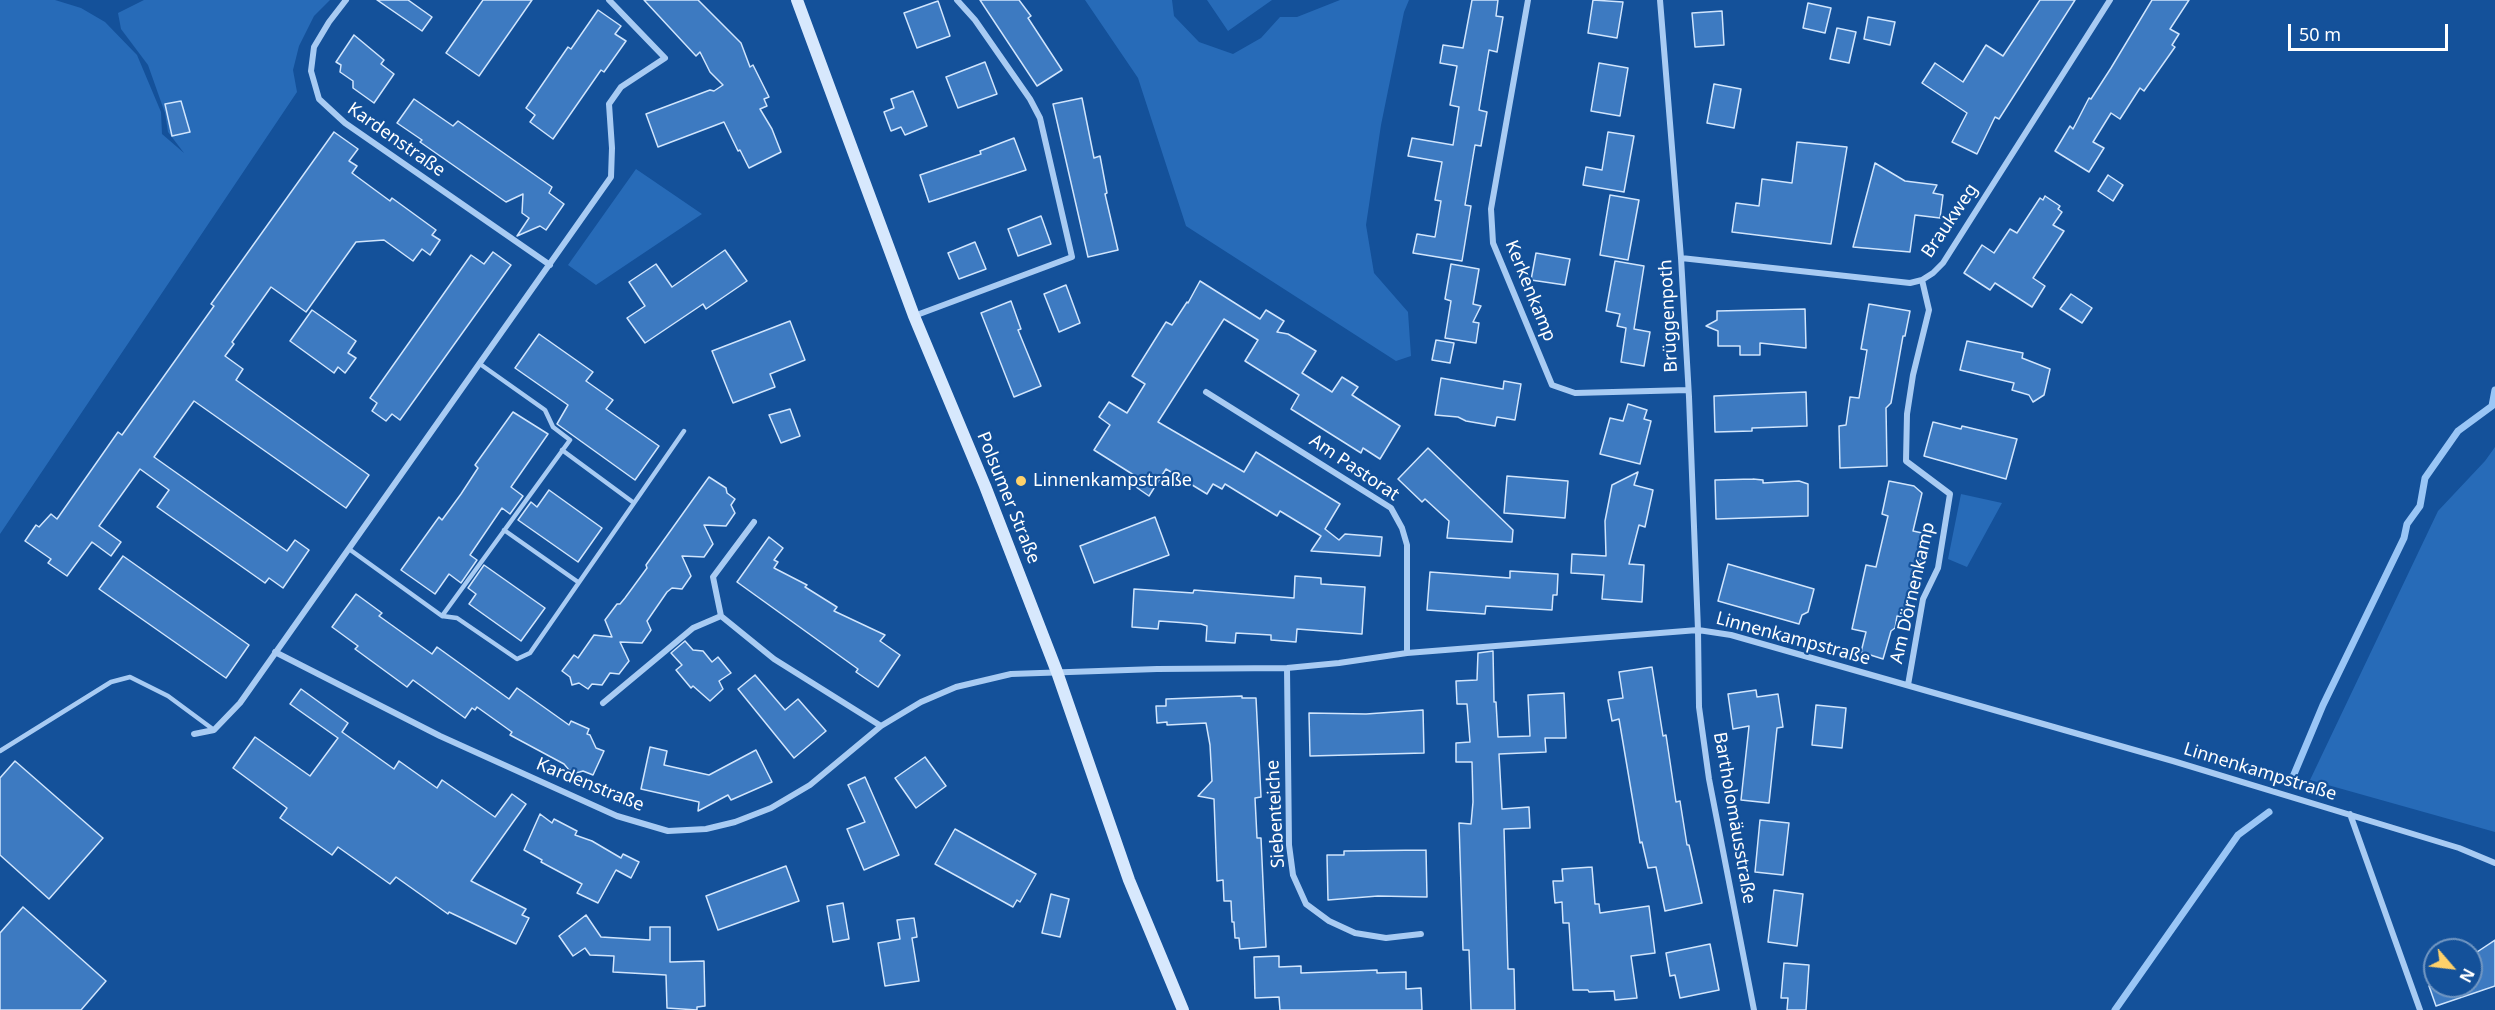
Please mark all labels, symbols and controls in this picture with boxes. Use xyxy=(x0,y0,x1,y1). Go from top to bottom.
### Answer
scale bar xyxy=(2291,12,2452,50)
text: 50 m xyxy=(2299,22,2341,46)
street label: Kardenstraße xyxy=(343,98,449,182)
street label: Braukweg xyxy=(1917,180,1983,262)
street label: Kerkenkamp xyxy=(1500,237,1560,345)
street label: Brüggenpoth xyxy=(1655,259,1683,373)
street label: Polsumer Straße xyxy=(972,429,1044,567)
street label: Am Pastorat xyxy=(1305,430,1403,506)
place label: Linnenkampstraße xyxy=(1033,470,1192,492)
marker: Linnenkampstraße xyxy=(1014,474,1028,488)
street label: Am Dörnenkamp xyxy=(1886,520,1940,666)
street label: Linnenkampstraße xyxy=(1713,608,1873,670)
street label: Bartholomäusstraße xyxy=(1708,731,1760,905)
street label: Linnenkampstraße xyxy=(2181,738,2339,806)
street label: Kardenstraße xyxy=(533,754,647,816)
street label: Siebenteiche xyxy=(1262,759,1290,869)
north arrow xyxy=(2423,938,2483,998)
text: N xyxy=(2454,965,2480,986)

